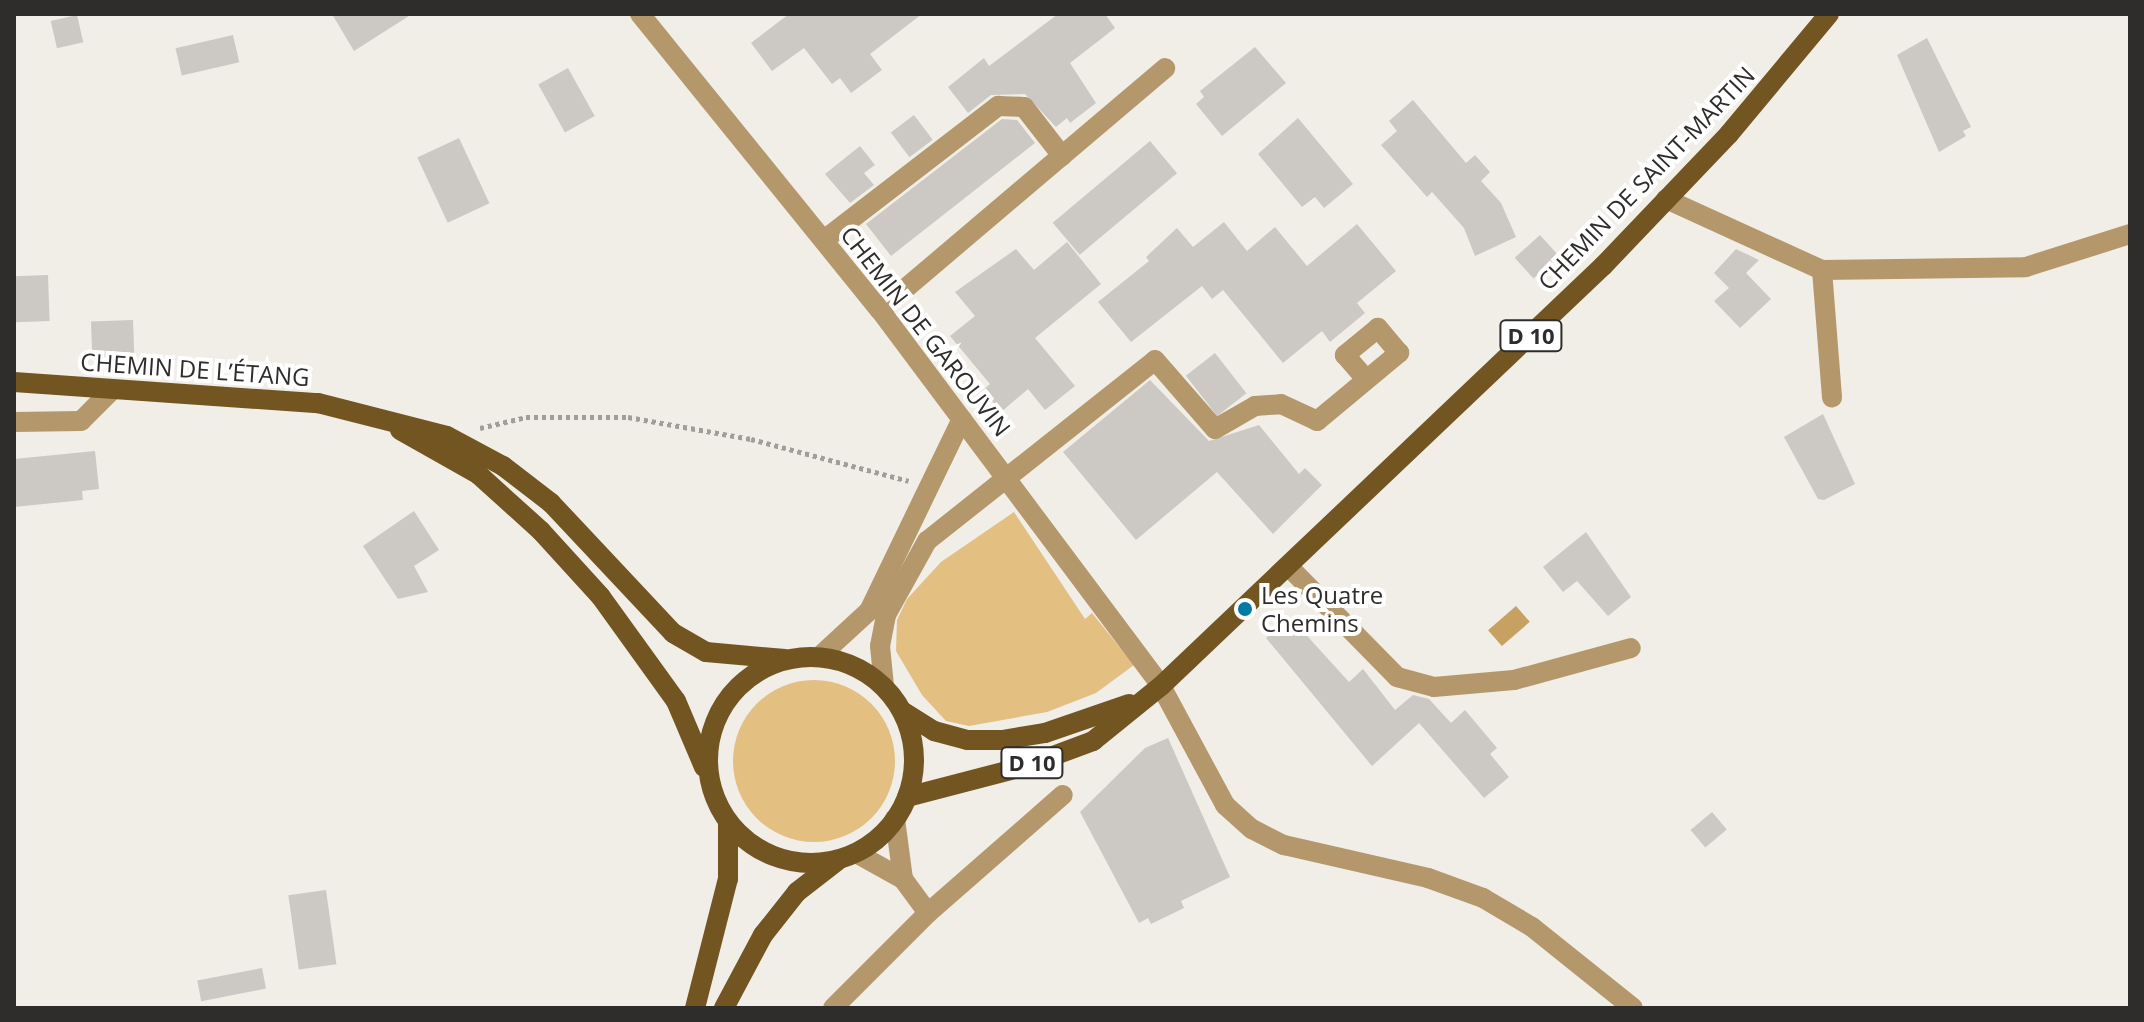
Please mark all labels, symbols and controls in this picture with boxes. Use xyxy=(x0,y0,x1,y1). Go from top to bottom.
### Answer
street label: CHEMIN DE SAINT-MARTIN xyxy=(1532,60,1760,296)
street label: CHEMIN DE GAROUVIN xyxy=(835,220,1017,442)
road number: D 10 xyxy=(1499,318,1563,354)
street label: CHEMIN DE L’ÉTANG xyxy=(79,347,311,391)
place label: Les Quatre Chemins xyxy=(1261,581,1383,637)
marker: Les Quatre Chemins xyxy=(1236,600,1254,618)
road number: D 10 xyxy=(1000,745,1064,781)

